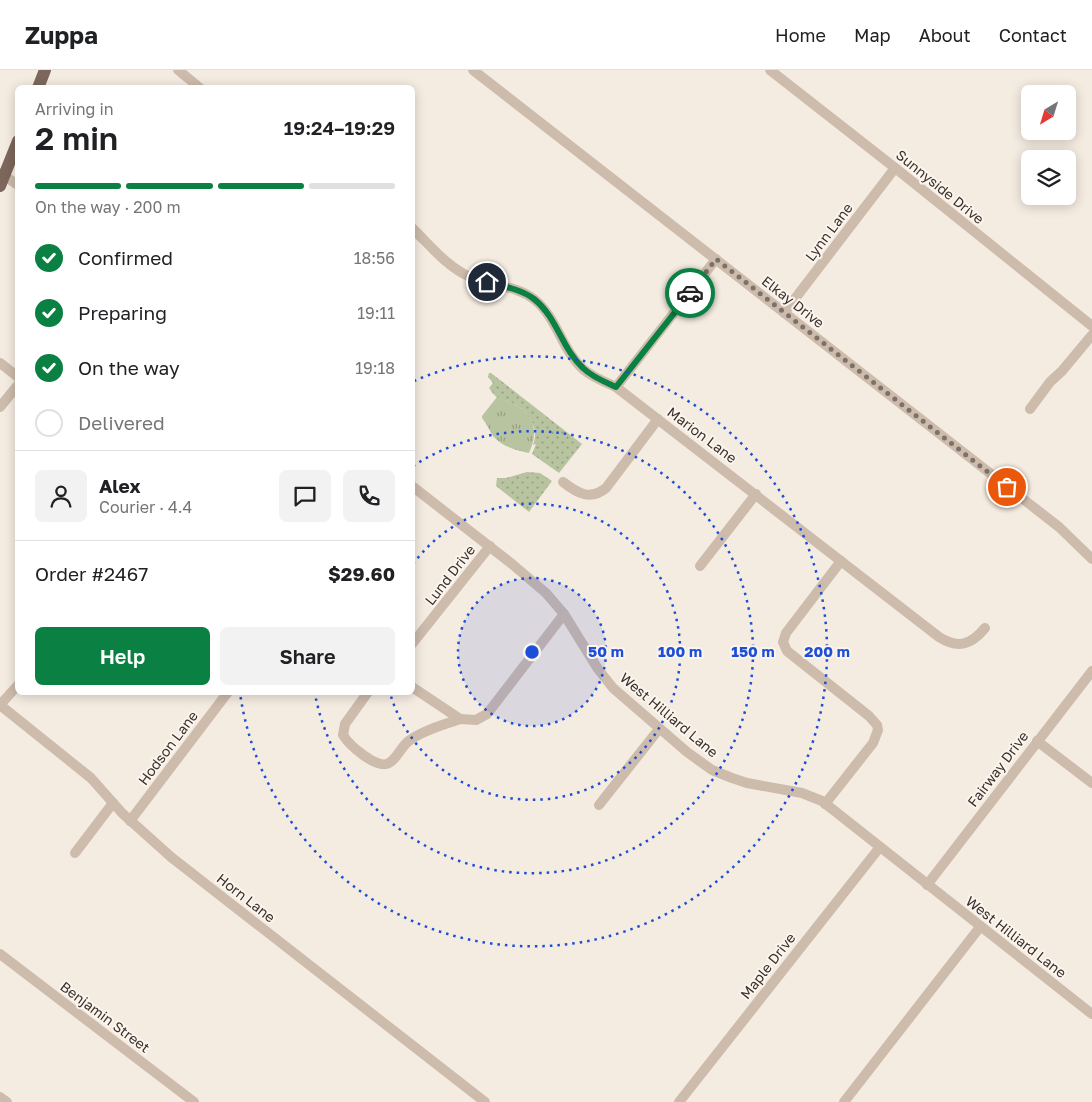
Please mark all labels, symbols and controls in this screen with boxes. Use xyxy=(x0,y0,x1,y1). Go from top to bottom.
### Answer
text: Zuppa xyxy=(25,20,98,49)
text: Home xyxy=(775,24,826,46)
text: Map xyxy=(854,24,891,46)
text: About xyxy=(919,24,971,46)
text: Contact xyxy=(999,24,1067,46)
north arrow xyxy=(1021,85,1076,140)
map controls xyxy=(1021,85,1076,205)
text: Arriving in xyxy=(35,99,114,119)
text: 19:24–19:29 xyxy=(284,116,395,139)
text: 2 min xyxy=(35,119,118,157)
street label: Sunnyside Drive xyxy=(893,146,988,227)
button: layers xyxy=(1021,150,1076,205)
text: On the way · 200 m xyxy=(35,197,181,217)
street label: Lynn Lane xyxy=(801,199,856,264)
icon: check xyxy=(35,244,63,272)
text: Confirmed xyxy=(78,246,173,269)
text: 18:56 xyxy=(354,248,395,268)
pin xyxy=(466,261,508,303)
icon: home xyxy=(473,268,501,296)
courier xyxy=(665,268,715,318)
street label: Elkay Drive xyxy=(759,272,828,331)
icon: car xyxy=(676,279,704,307)
icon: check xyxy=(35,299,63,327)
text: Preparing xyxy=(78,301,167,324)
text: 19:11 xyxy=(357,303,395,323)
icon: check xyxy=(35,354,63,382)
text: On the way xyxy=(78,356,180,379)
text: 19:18 xyxy=(355,358,395,378)
street label: Marion Lane xyxy=(664,403,740,466)
text: Delivered xyxy=(78,411,165,434)
pin xyxy=(986,466,1028,508)
button: person xyxy=(35,470,87,522)
button: chat xyxy=(279,470,331,522)
button: phone xyxy=(343,470,395,522)
icon: bag xyxy=(993,473,1021,501)
text: Alex xyxy=(99,474,140,497)
text: Courier · 4.4 xyxy=(99,497,192,517)
street label: Lund Drive xyxy=(421,541,478,608)
text: Order #2467 xyxy=(35,562,148,585)
text: $29.60 xyxy=(328,562,395,585)
button: Help xyxy=(35,627,210,685)
button: Share xyxy=(220,627,395,685)
text: 50 m xyxy=(588,642,624,660)
text: 100 m xyxy=(658,642,702,660)
text: 150 m xyxy=(731,642,775,660)
text: 200 m xyxy=(804,642,850,660)
centre of rings xyxy=(523,643,541,661)
street label: West Hilliard Lane xyxy=(617,669,722,761)
street label: Hodson Lane xyxy=(134,707,201,788)
street label: Fairway Drive xyxy=(964,728,1032,810)
street label: Horn Lane xyxy=(214,870,279,926)
street label: West Hilliard Lane xyxy=(963,892,1070,981)
street label: Maple Drive xyxy=(737,929,799,1002)
street label: Benjamin Street xyxy=(57,977,153,1056)

